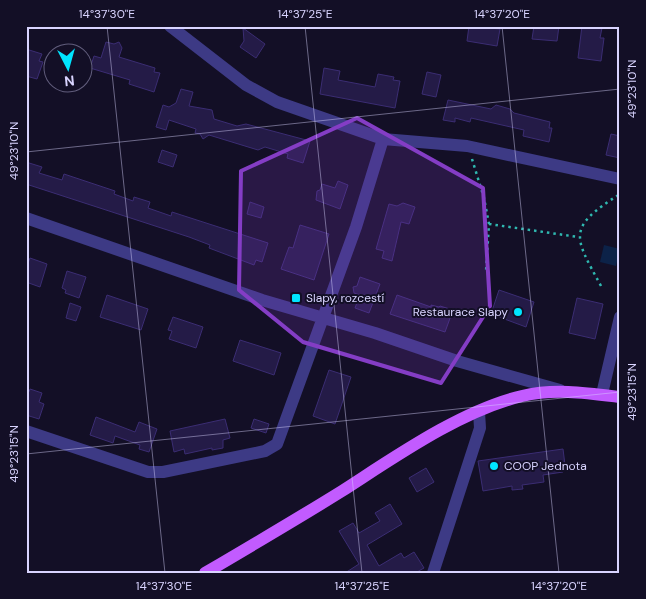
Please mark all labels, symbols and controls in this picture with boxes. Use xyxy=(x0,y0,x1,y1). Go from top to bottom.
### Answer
text: 14°37'30"E xyxy=(79,6,135,22)
text: 14°37'25"E xyxy=(277,6,333,22)
text: 14°37'20"E xyxy=(474,6,530,22)
north arrow xyxy=(42,42,92,92)
text: 49°23'10"N xyxy=(624,60,640,118)
text: N xyxy=(63,71,75,90)
text: 49°23'10"N xyxy=(6,122,22,180)
place label: Slapy, rozcestí xyxy=(306,290,384,306)
marker: Slapy, rozcestí xyxy=(290,292,302,304)
place label: Restaurace Slapy xyxy=(413,304,508,320)
marker: Restaurace Slapy xyxy=(512,306,524,318)
text: 49°23'15"N xyxy=(624,363,640,421)
text: 49°23'15"N xyxy=(6,425,22,483)
place label: COOP Jednota xyxy=(504,458,587,474)
marker: COOP Jednota xyxy=(488,460,500,472)
text: 14°37'30"E xyxy=(136,578,192,594)
text: 14°37'25"E xyxy=(334,578,390,594)
text: 14°37'20"E xyxy=(531,578,587,594)

